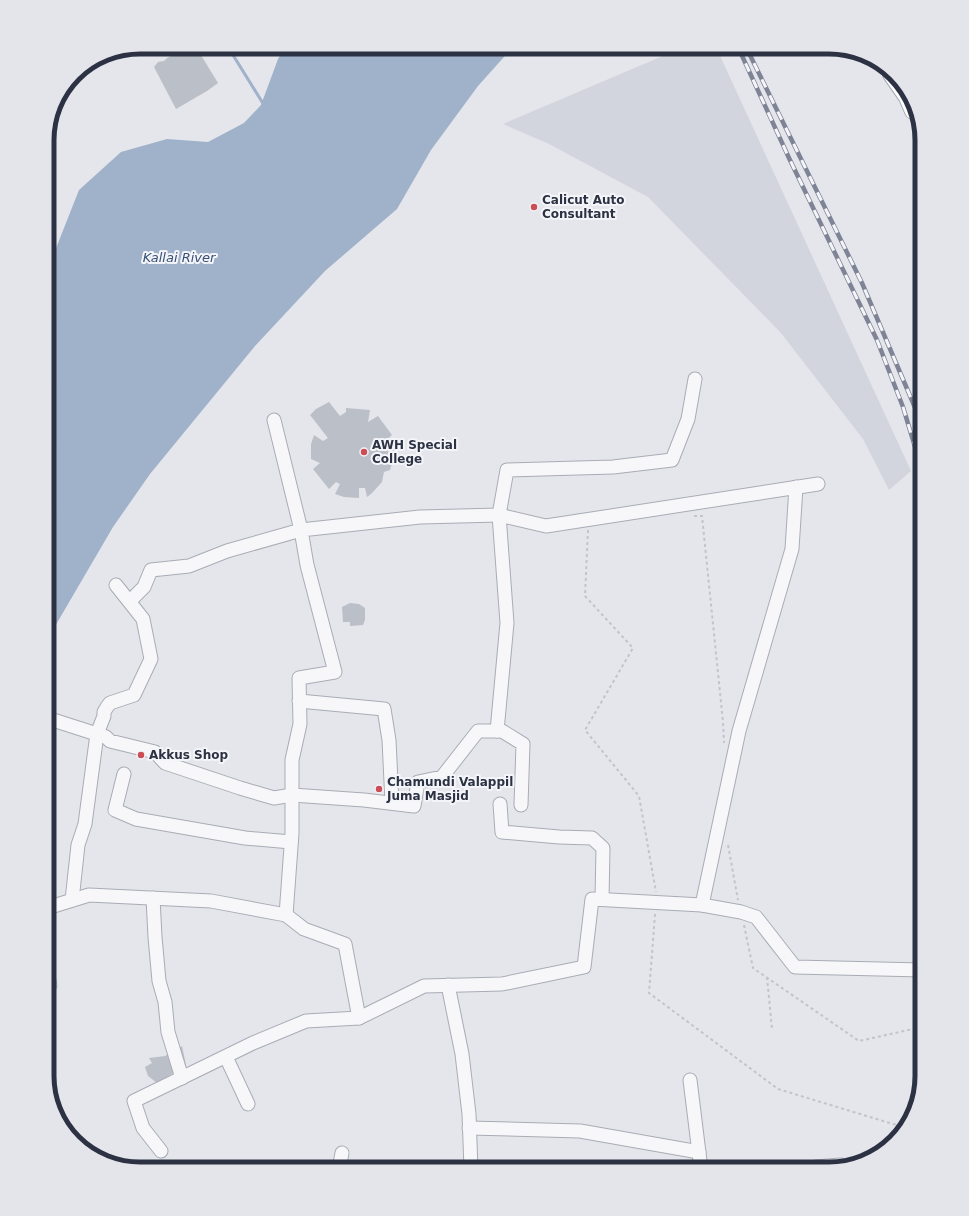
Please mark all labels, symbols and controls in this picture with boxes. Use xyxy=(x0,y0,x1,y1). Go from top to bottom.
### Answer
place label: Calicut Auto Consultant xyxy=(542,193,625,221)
marker: Calicut Auto Consultant xyxy=(529,202,539,212)
water label: Kallai River xyxy=(143,250,217,265)
place label: AWH Special College xyxy=(372,438,457,466)
marker: AWH Special College xyxy=(359,447,369,457)
place label: Akkus Shop xyxy=(149,748,229,762)
marker: Akkus Shop xyxy=(136,750,146,760)
place label: Chamundi Valappil Juma Masjid xyxy=(386,775,513,803)
marker: Chamundi Valappil Juma Masjid xyxy=(374,784,384,794)

